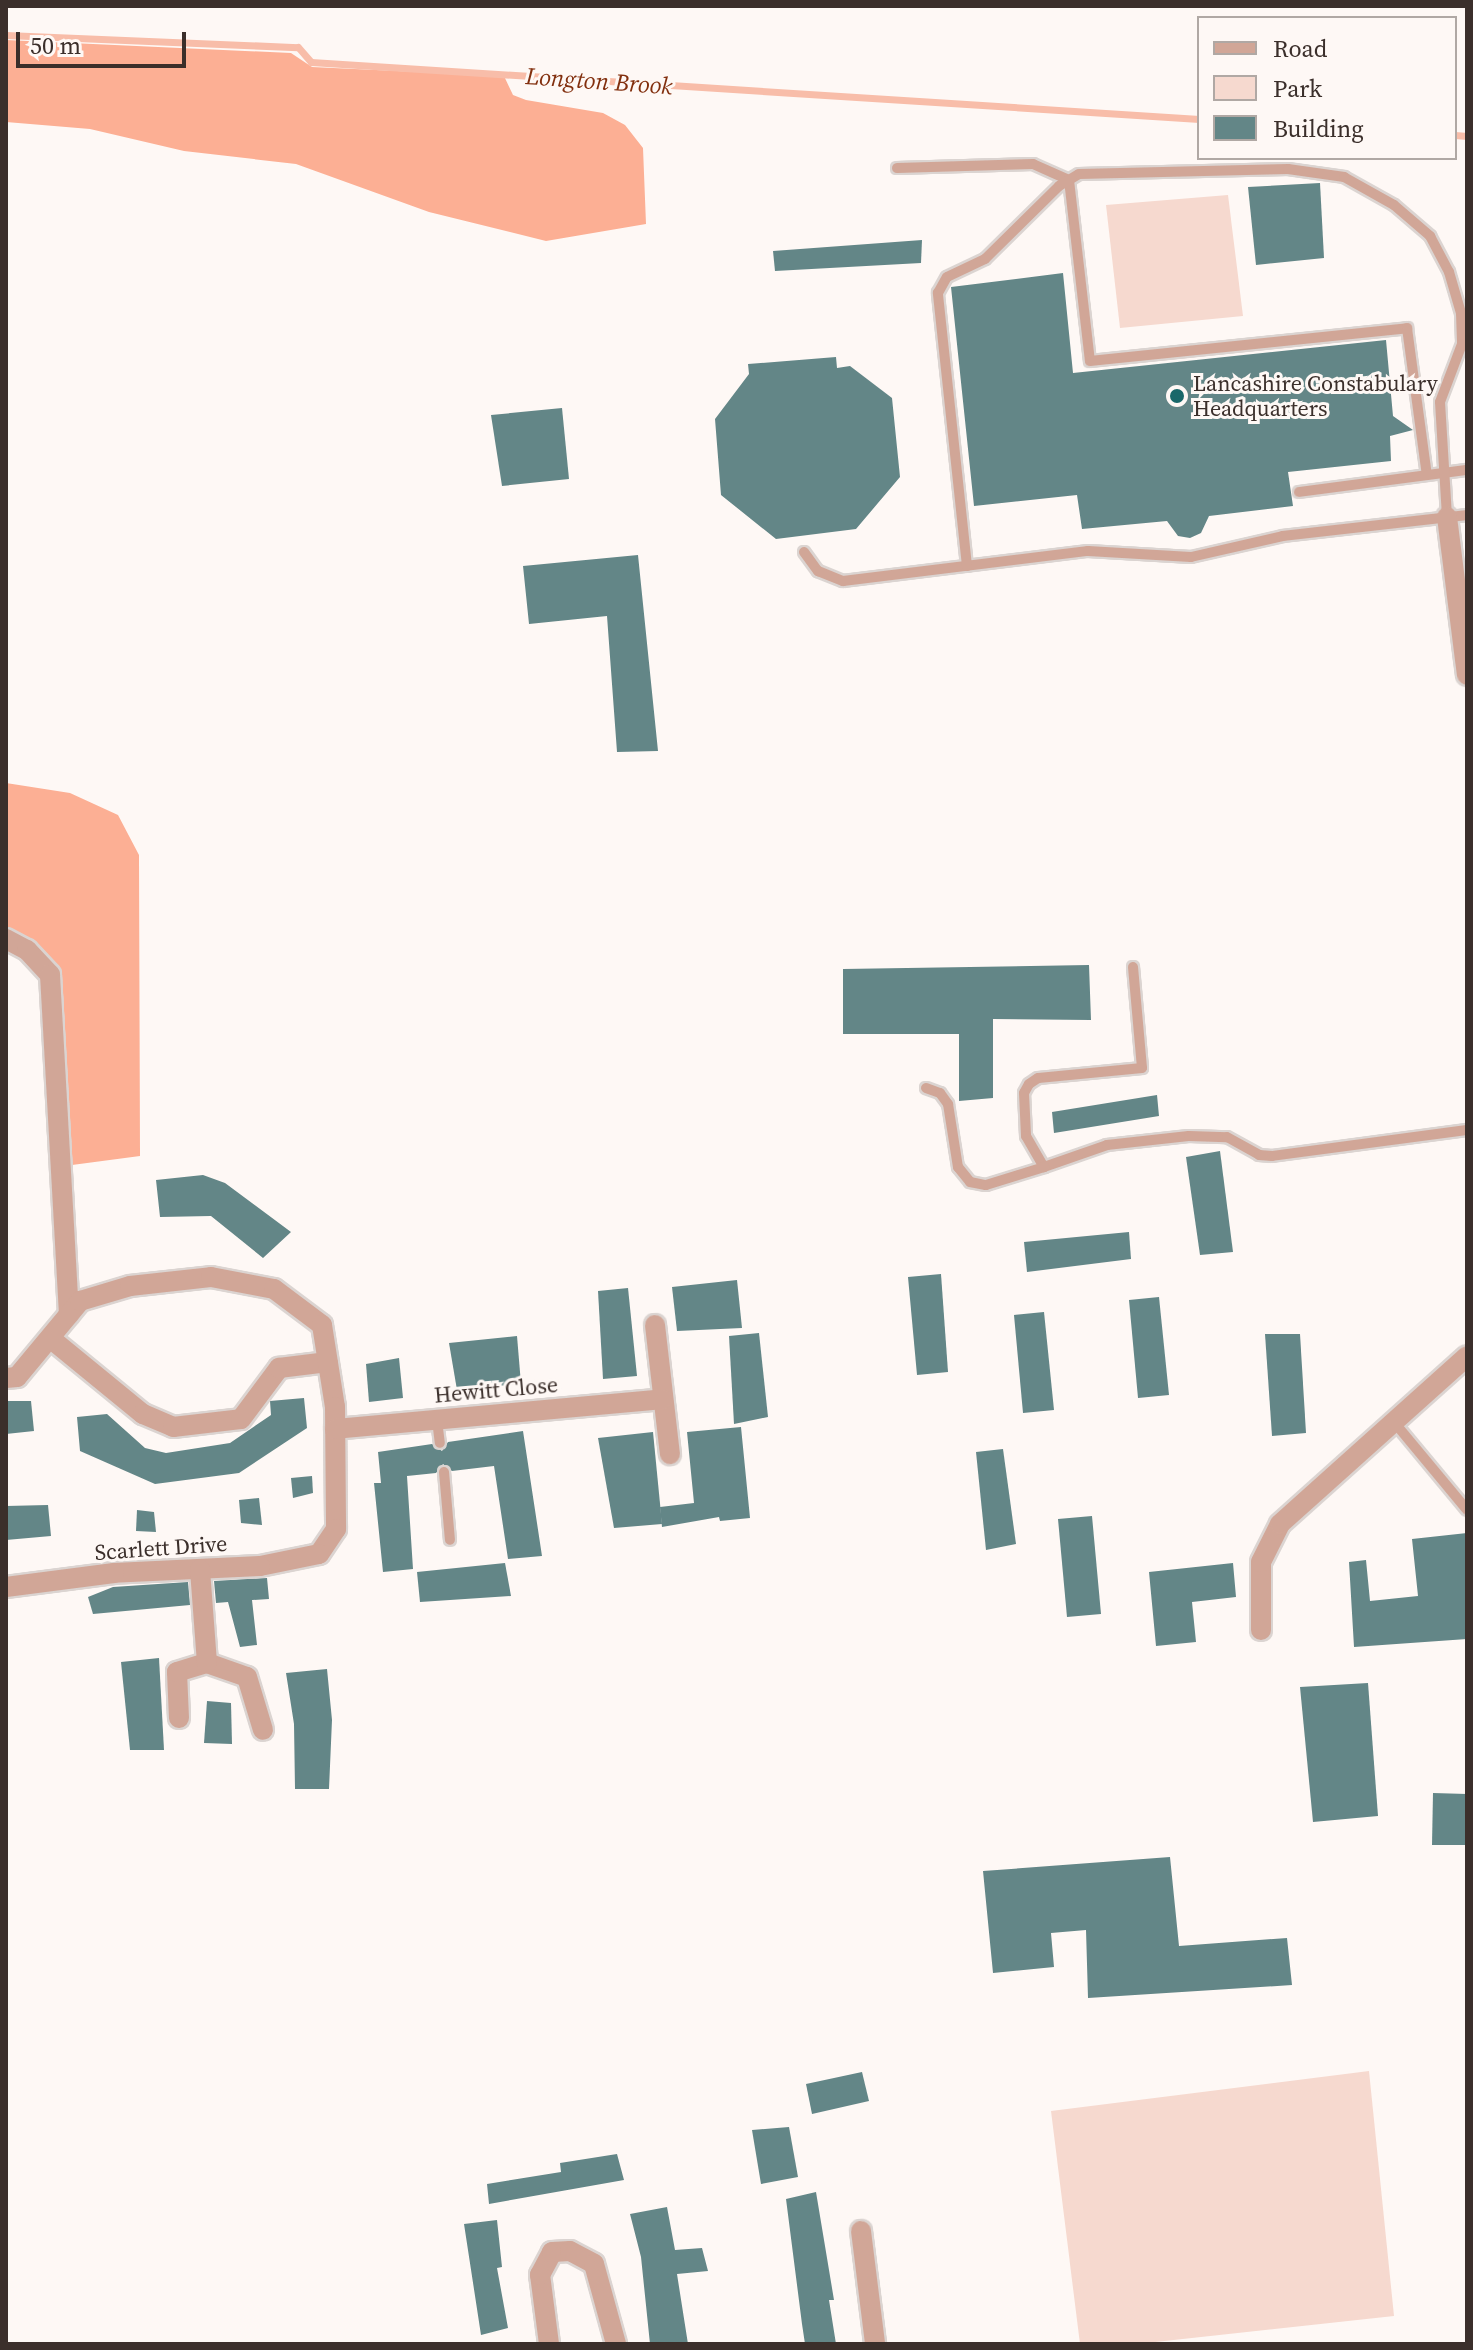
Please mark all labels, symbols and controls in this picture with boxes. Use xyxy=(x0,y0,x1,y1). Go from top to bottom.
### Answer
scale bar xyxy=(20,16,190,66)
legend xyxy=(1197,16,1457,160)
text: 50 m xyxy=(30,29,81,62)
text: Road xyxy=(1273,32,1327,65)
water label: Longton Brook xyxy=(525,62,673,100)
text: Park xyxy=(1273,72,1322,105)
text: Building xyxy=(1273,112,1364,145)
place label: Lancashire Constabulary Headquarters xyxy=(1193,370,1438,422)
marker: Lancashire Constabulary Headquarters xyxy=(1168,387,1186,405)
street label: Hewitt Close xyxy=(433,1371,559,1409)
street label: Scarlett Drive xyxy=(94,1530,228,1566)

